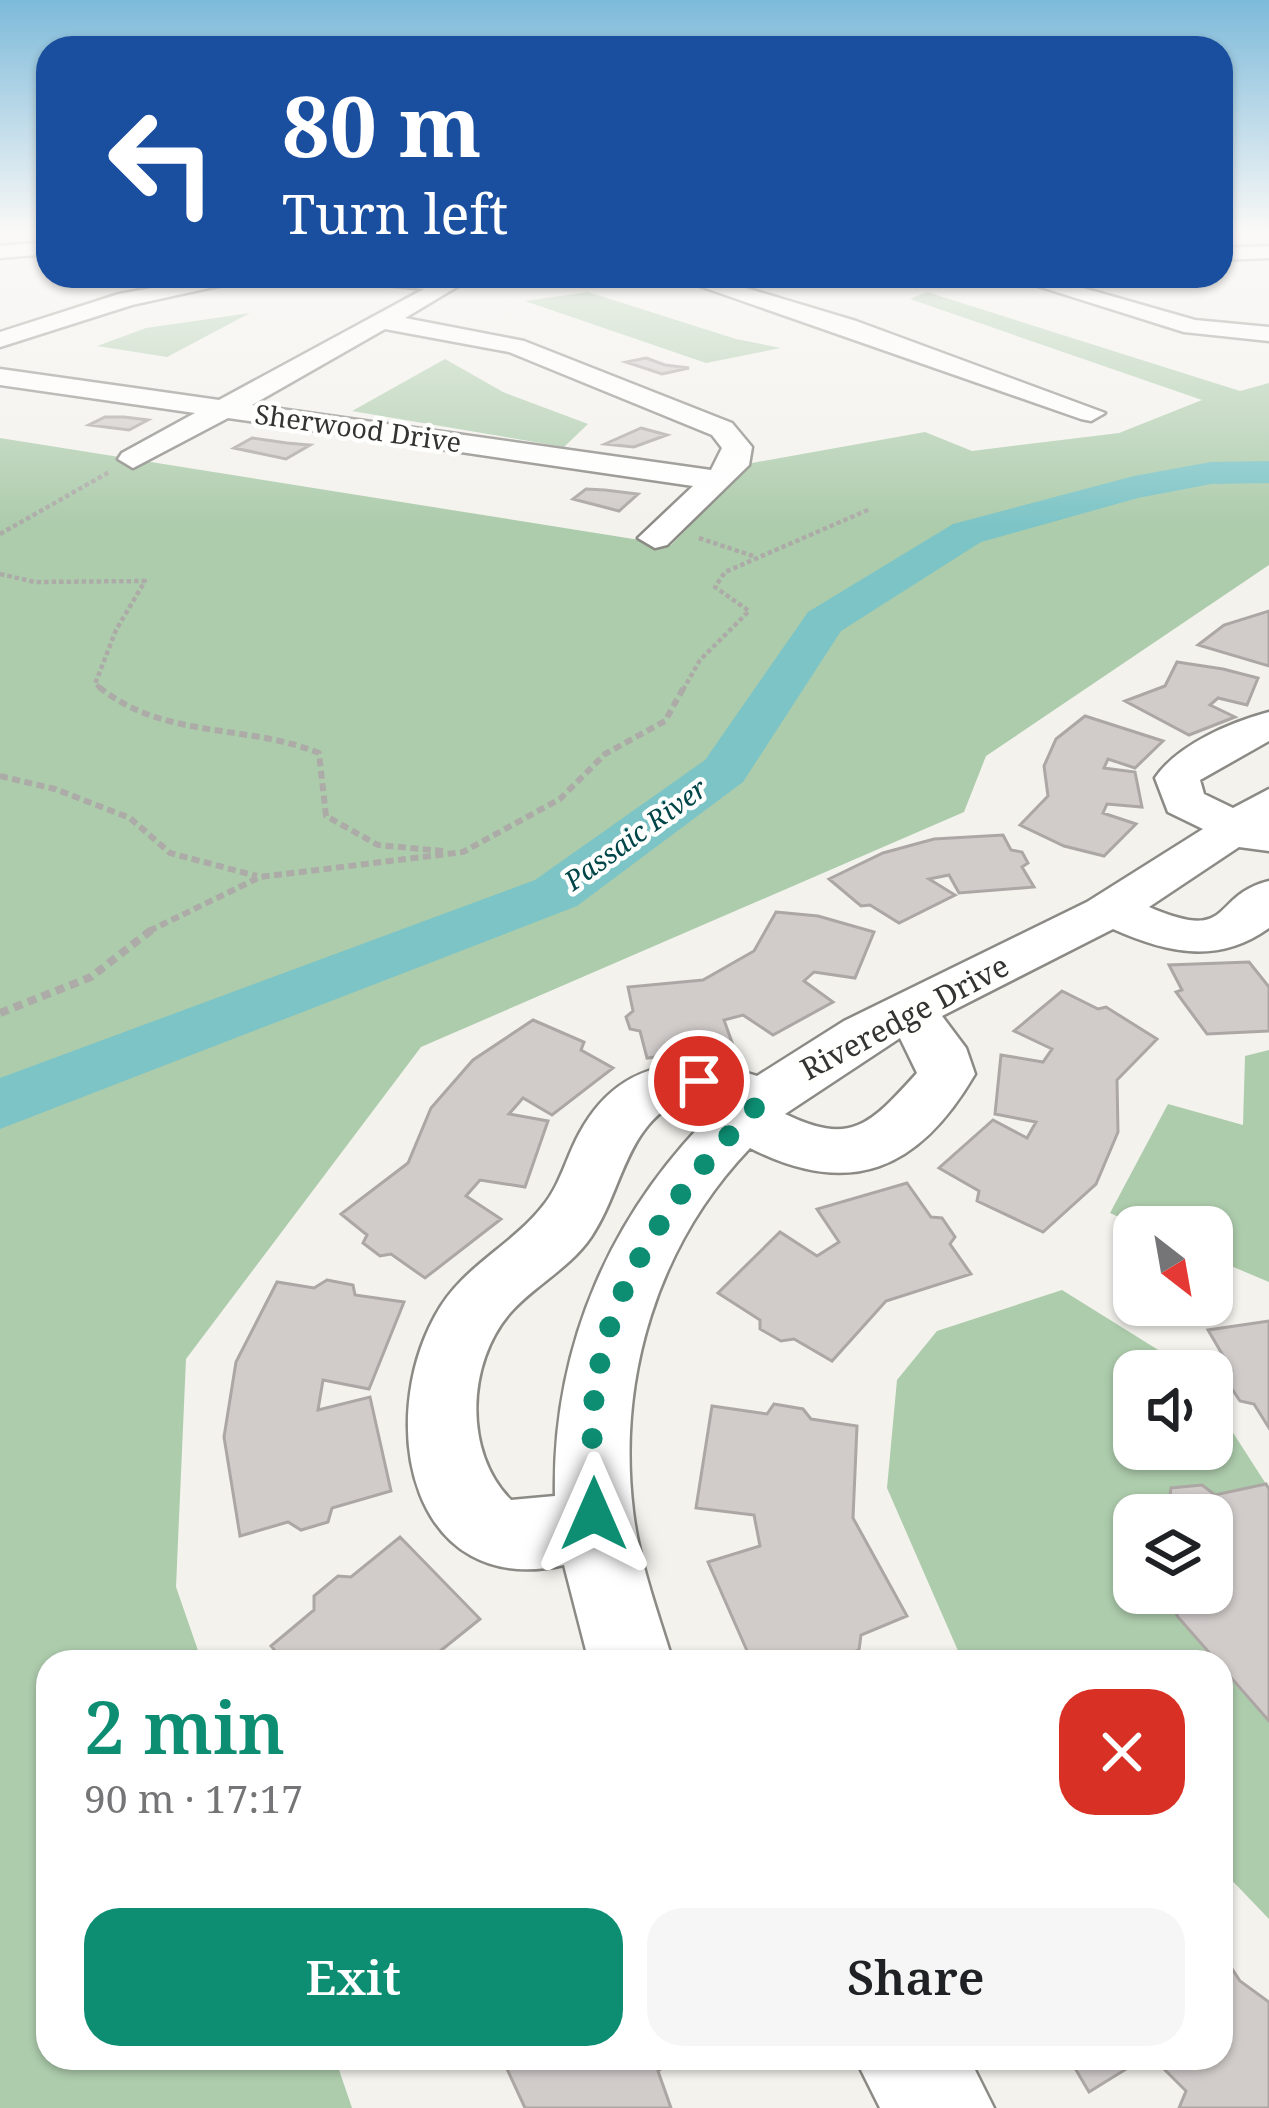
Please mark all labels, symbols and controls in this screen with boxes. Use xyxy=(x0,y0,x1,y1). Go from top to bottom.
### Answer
text: 80 m xyxy=(282,67,482,182)
icon: left xyxy=(84,84,240,240)
text: Turn left xyxy=(282,176,508,250)
street label: Sherwood Drive xyxy=(253,395,464,460)
water label: Passaic River xyxy=(555,769,714,899)
street label: Riveredge Drive xyxy=(793,945,1016,1089)
pin xyxy=(648,1030,750,1132)
icon: arrive xyxy=(666,1048,732,1114)
north arrow xyxy=(1113,1206,1233,1326)
map controls xyxy=(1113,1206,1233,1614)
button: sound xyxy=(1113,1350,1233,1470)
position arrow xyxy=(531,1451,657,1577)
button: layers xyxy=(1113,1494,1233,1614)
text: 2 min xyxy=(84,1677,285,1775)
button: close xyxy=(1059,1689,1185,1815)
text: 90 m · 17:17 xyxy=(84,1771,303,1824)
button: Exit xyxy=(84,1908,623,2046)
button: Share xyxy=(647,1908,1185,2046)

